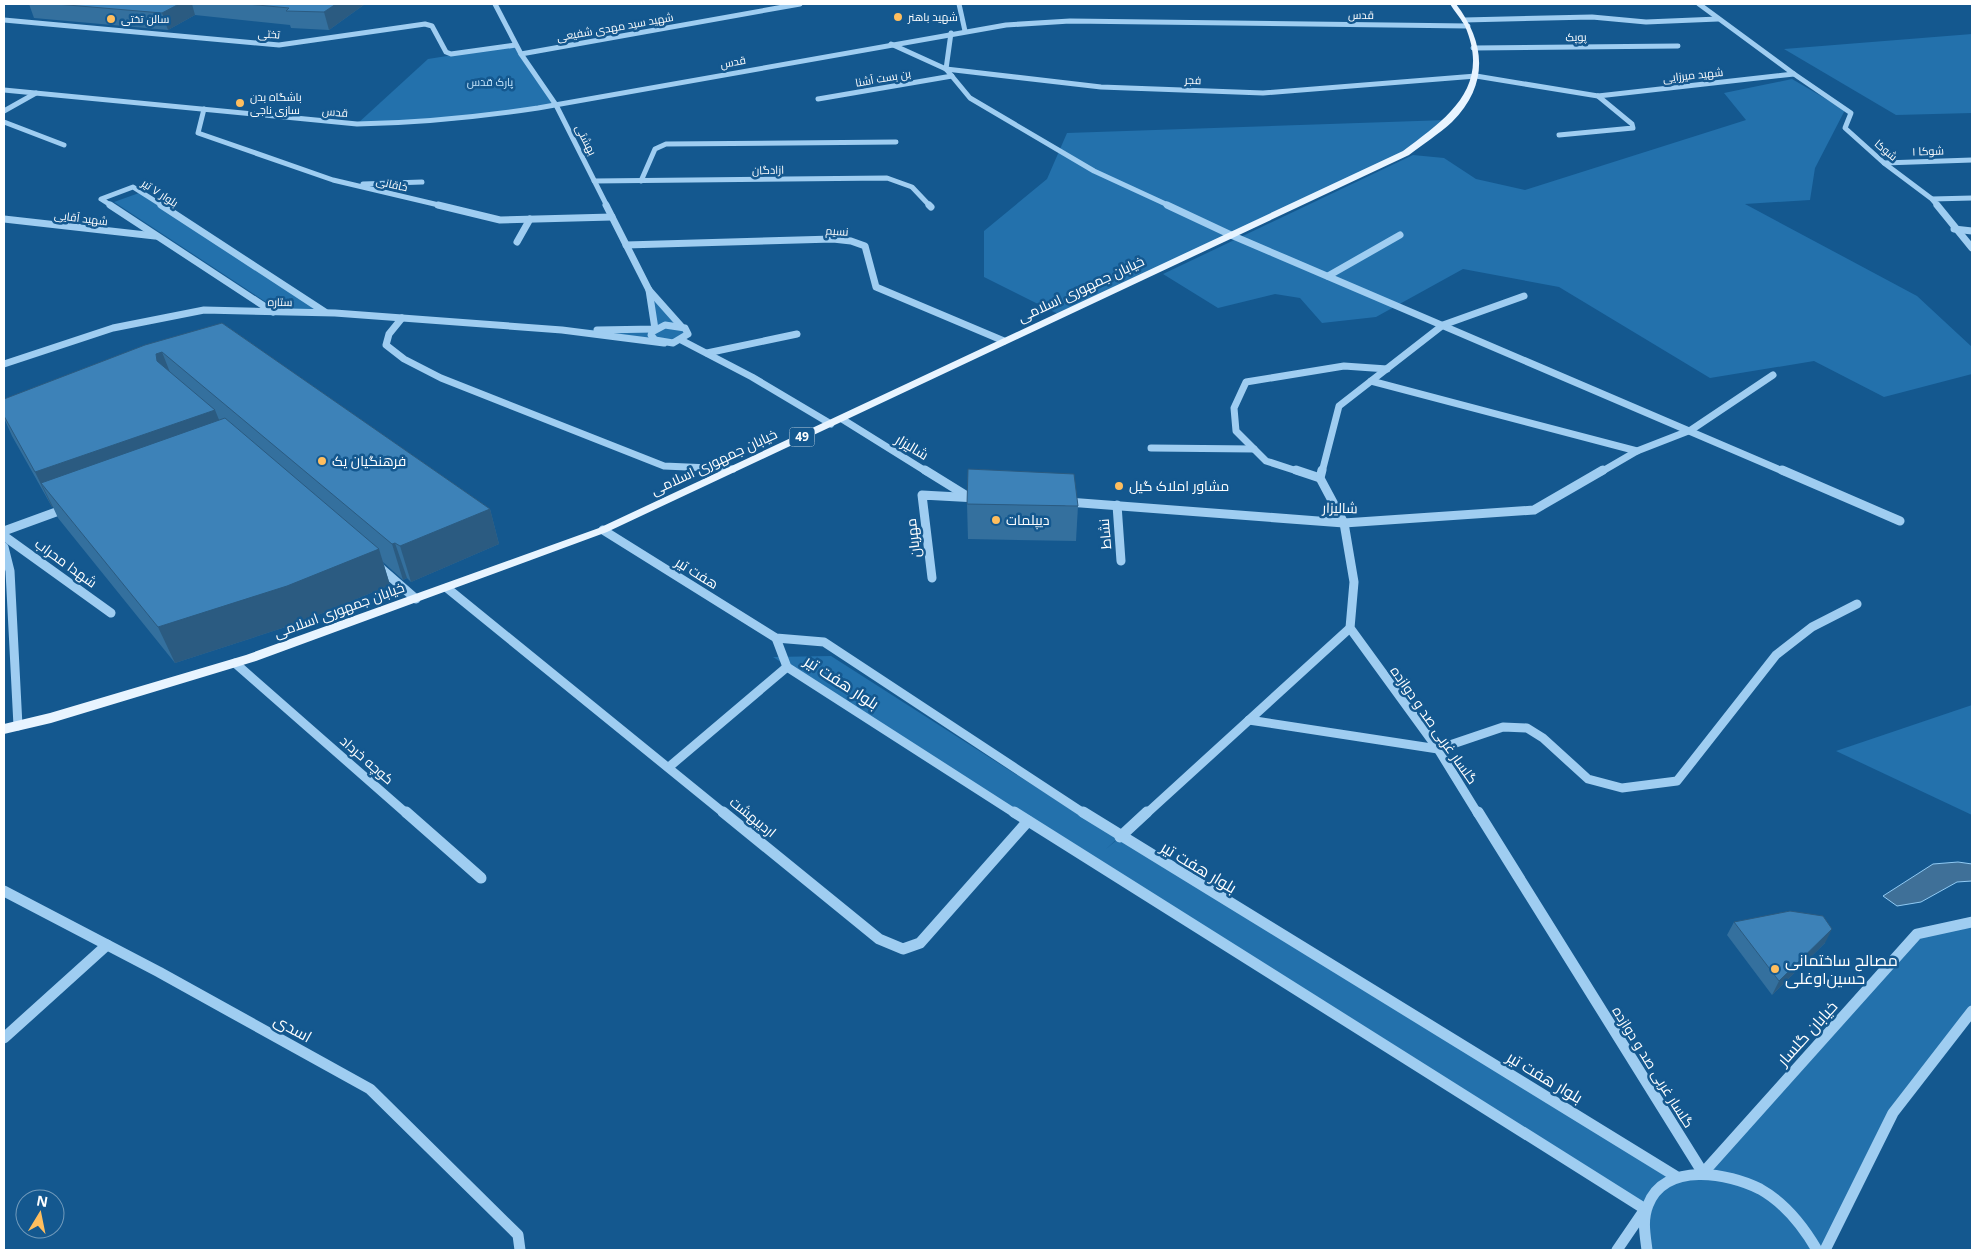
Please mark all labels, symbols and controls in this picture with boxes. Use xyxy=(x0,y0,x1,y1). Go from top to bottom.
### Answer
street label: قدس xyxy=(1348,7,1374,22)
street label: شهید سید مهدی شفیعی xyxy=(555,9,675,44)
place label: شهید باهنر xyxy=(907,9,958,24)
place label: سالن تختی xyxy=(121,11,169,26)
marker: شهید باهنر xyxy=(892,11,904,23)
marker: سالن تختی xyxy=(105,13,117,25)
street label: تختی xyxy=(257,25,281,42)
street label: پوپک xyxy=(1565,29,1587,44)
street label: قدس xyxy=(719,52,747,71)
street label: شهید میرزایی xyxy=(1662,64,1724,85)
street label: بن بست آشنا xyxy=(854,65,912,90)
street label: فجر xyxy=(1183,72,1202,87)
park label: پارک قدس xyxy=(467,74,513,89)
place label: باشگاه بدن سازی ناجی xyxy=(250,89,302,117)
marker: باشگاه بدن سازی ناجی xyxy=(234,97,246,109)
street label: قدس xyxy=(321,103,349,120)
street label: بهشتی xyxy=(572,122,601,158)
street label: شوکا xyxy=(1872,136,1901,164)
street label: شوکا ۱ xyxy=(1912,142,1944,159)
street label: ازادگان xyxy=(752,162,784,177)
street label: خاقانی xyxy=(375,173,409,194)
street label: بلوار ۷ تیر xyxy=(138,175,181,210)
street label: شهید آقایی xyxy=(53,207,109,228)
street label: نسیم xyxy=(825,222,849,240)
street label: خیابان جمهوری اسلامی xyxy=(1015,251,1147,326)
street label: ستاره xyxy=(267,294,293,309)
street label: خیابان جمهوری اسلامی xyxy=(648,424,780,499)
road number: 49 xyxy=(790,428,814,447)
street label: شالیزار xyxy=(891,429,932,464)
place label: فرهنگیان یک xyxy=(332,451,406,470)
marker: فرهنگیان یک xyxy=(316,455,328,467)
place label: مشاور املاک گیل xyxy=(1129,476,1229,495)
marker: مشاور املاک گیل xyxy=(1113,480,1125,492)
street label: شالیزار xyxy=(1321,498,1358,517)
place label: دیپلمات xyxy=(1006,510,1050,530)
marker: دیپلمات xyxy=(990,514,1002,526)
street label: مهربان xyxy=(901,517,924,559)
street label: نشاط xyxy=(1094,518,1115,550)
street label: شهدا محراب xyxy=(32,534,101,591)
street label: هفت تیر xyxy=(671,551,722,593)
street label: خیابان جمهوری اسلامی xyxy=(271,577,407,642)
street label: بلوار هفت تیر xyxy=(799,649,884,714)
street label: گلسار غربی صد و دوازده xyxy=(1386,662,1482,788)
street label: کوچه خرداد xyxy=(336,731,398,789)
street label: اردیبهشت xyxy=(726,792,781,841)
street label: بلوار هفت تیر xyxy=(1156,835,1241,898)
place label: مصالح ساختمانی حسین‌اوغلی xyxy=(1785,949,1898,989)
marker: مصالح ساختمانی حسین‌اوغلی xyxy=(1769,963,1781,975)
street label: خیابان گلسار xyxy=(1771,996,1842,1071)
street label: گلسار غربی صد و دوازده xyxy=(1608,1002,1699,1131)
street label: اسدی xyxy=(270,1009,316,1047)
street label: بلوار هفت تیر xyxy=(1502,1045,1587,1108)
north arrow xyxy=(15,1189,65,1239)
text: N xyxy=(35,1190,50,1211)

